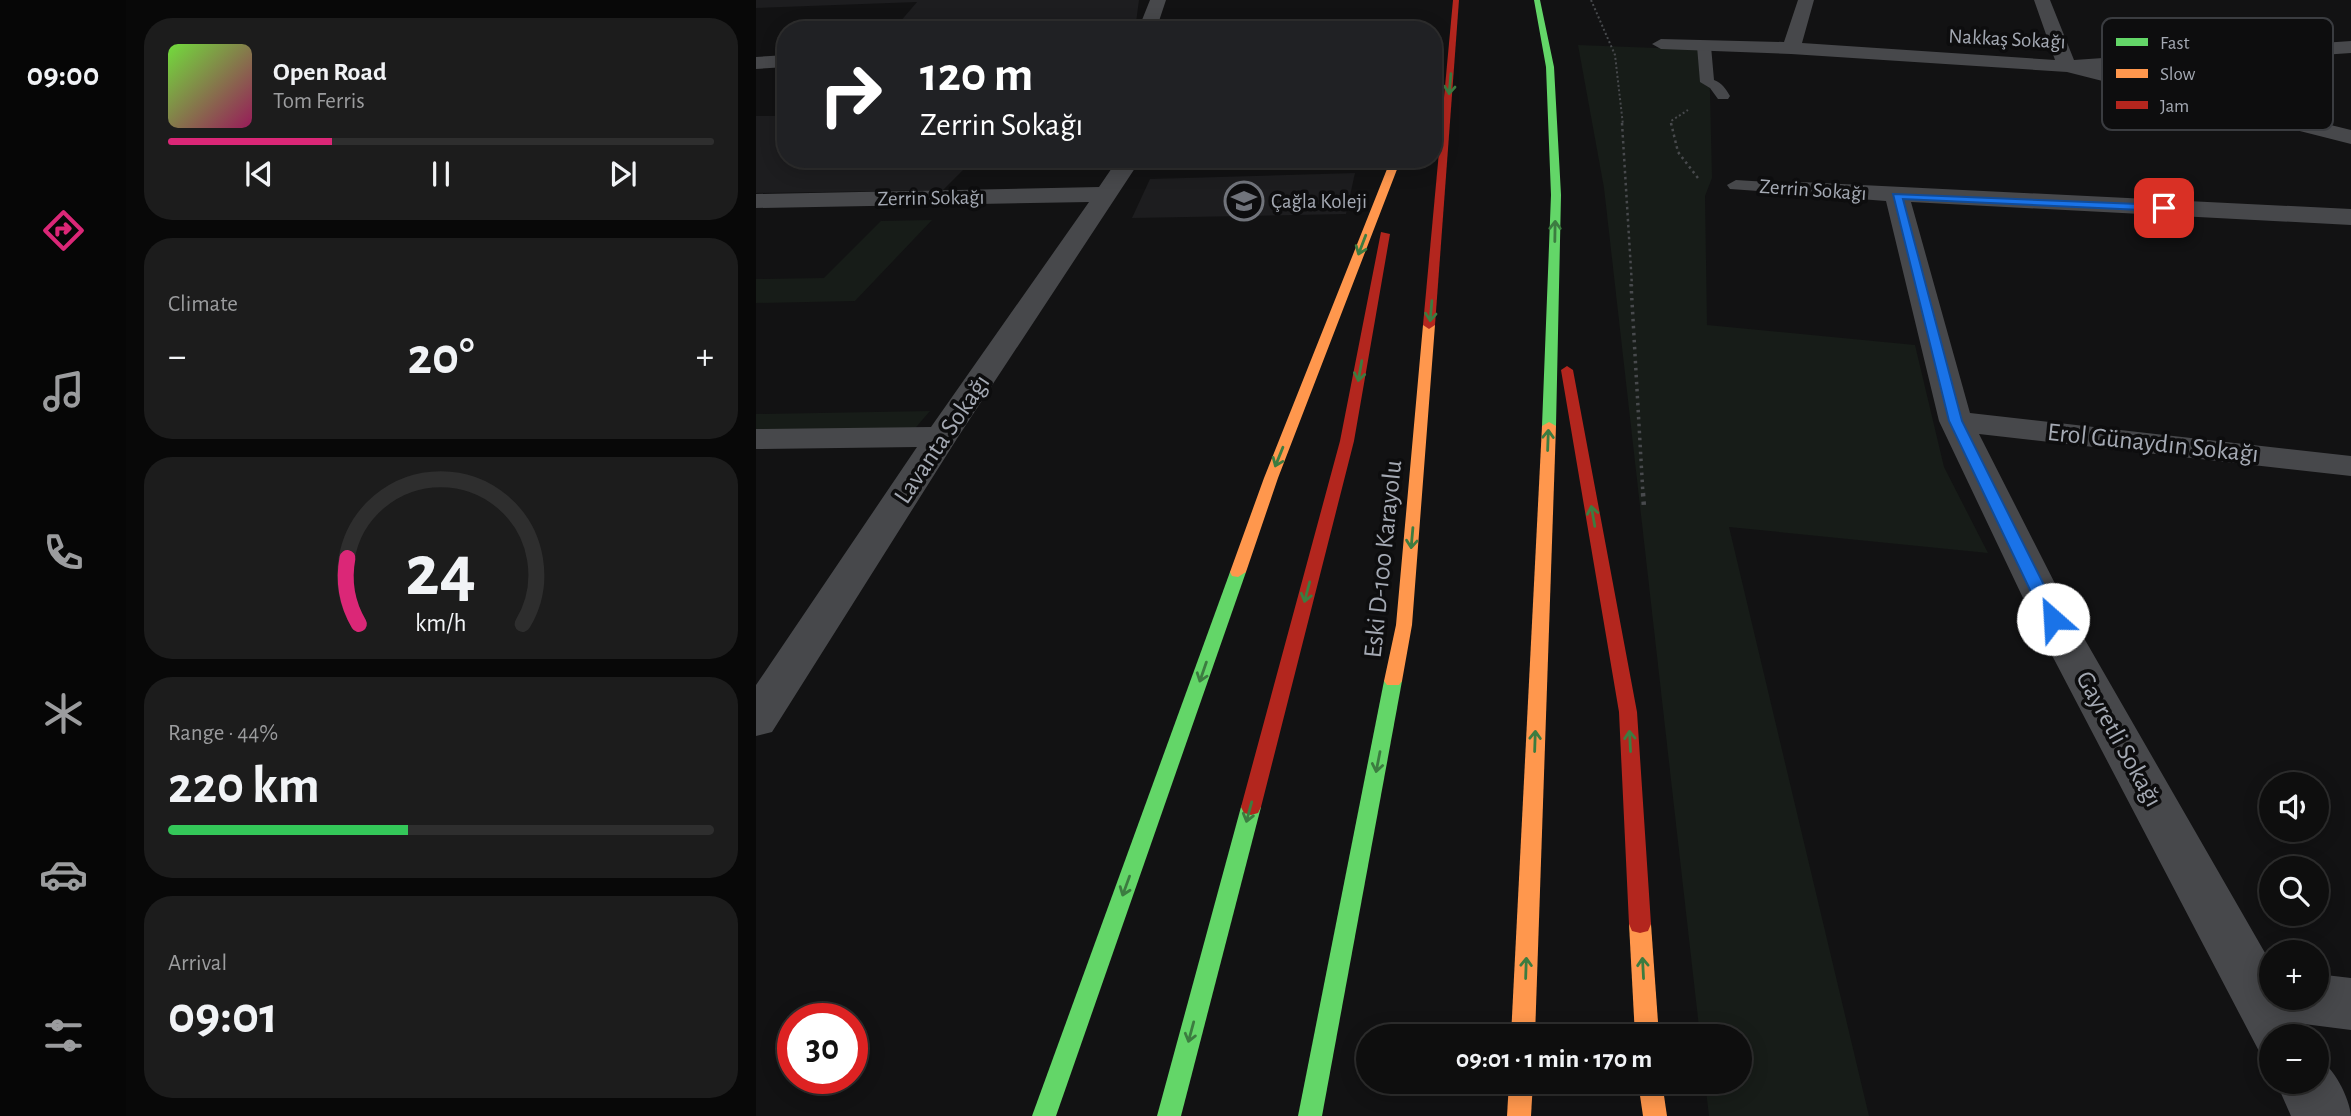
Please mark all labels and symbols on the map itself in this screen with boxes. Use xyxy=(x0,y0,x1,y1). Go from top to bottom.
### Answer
legend xyxy=(2102,18,2333,130)
street label: Nakkaş Sokağı xyxy=(1948,25,2066,53)
text: Fast xyxy=(2160,34,2190,53)
text: Slow xyxy=(2160,65,2196,84)
one-way arrow xyxy=(1443,73,1456,95)
text: Jam xyxy=(2160,97,2189,116)
street label: Zerrin Sokağı xyxy=(1759,176,1867,204)
pin xyxy=(2134,178,2194,238)
school or university icon: Çağla Koleji xyxy=(1223,180,1265,222)
street label: Zerrin Sokağı xyxy=(877,187,985,209)
place label: Çağla Koleji xyxy=(1271,191,1367,212)
one-way arrow xyxy=(1548,220,1562,243)
one-way arrow xyxy=(1354,234,1367,256)
one-way arrow xyxy=(1424,299,1437,322)
one-way arrow xyxy=(1353,359,1366,382)
street label: Lavanta Sokağı xyxy=(889,370,995,508)
street label: Erol Günaydın Sokağı xyxy=(2046,419,2260,467)
one-way arrow xyxy=(1542,429,1555,452)
one-way arrow xyxy=(1272,446,1285,468)
street label: Eski D-100 Karayolu xyxy=(1360,459,1406,659)
one-way arrow xyxy=(1586,505,1599,528)
one-way arrow xyxy=(1405,526,1418,549)
one-way arrow xyxy=(1300,580,1313,603)
position arrow xyxy=(2016,582,2090,656)
one-way arrow xyxy=(1196,660,1208,682)
street label: Gayretli Sokağı xyxy=(2071,667,2167,811)
one-way arrow xyxy=(1529,729,1542,752)
one-way arrow xyxy=(1623,730,1636,753)
one-way arrow xyxy=(1371,750,1384,773)
one-way arrow xyxy=(1242,800,1255,823)
one-way arrow xyxy=(1119,874,1132,896)
one-way arrow xyxy=(1519,957,1532,980)
one-way arrow xyxy=(1636,957,1649,980)
speed limit sign: 30 xyxy=(777,1003,868,1094)
one-way arrow xyxy=(1184,1021,1197,1043)

